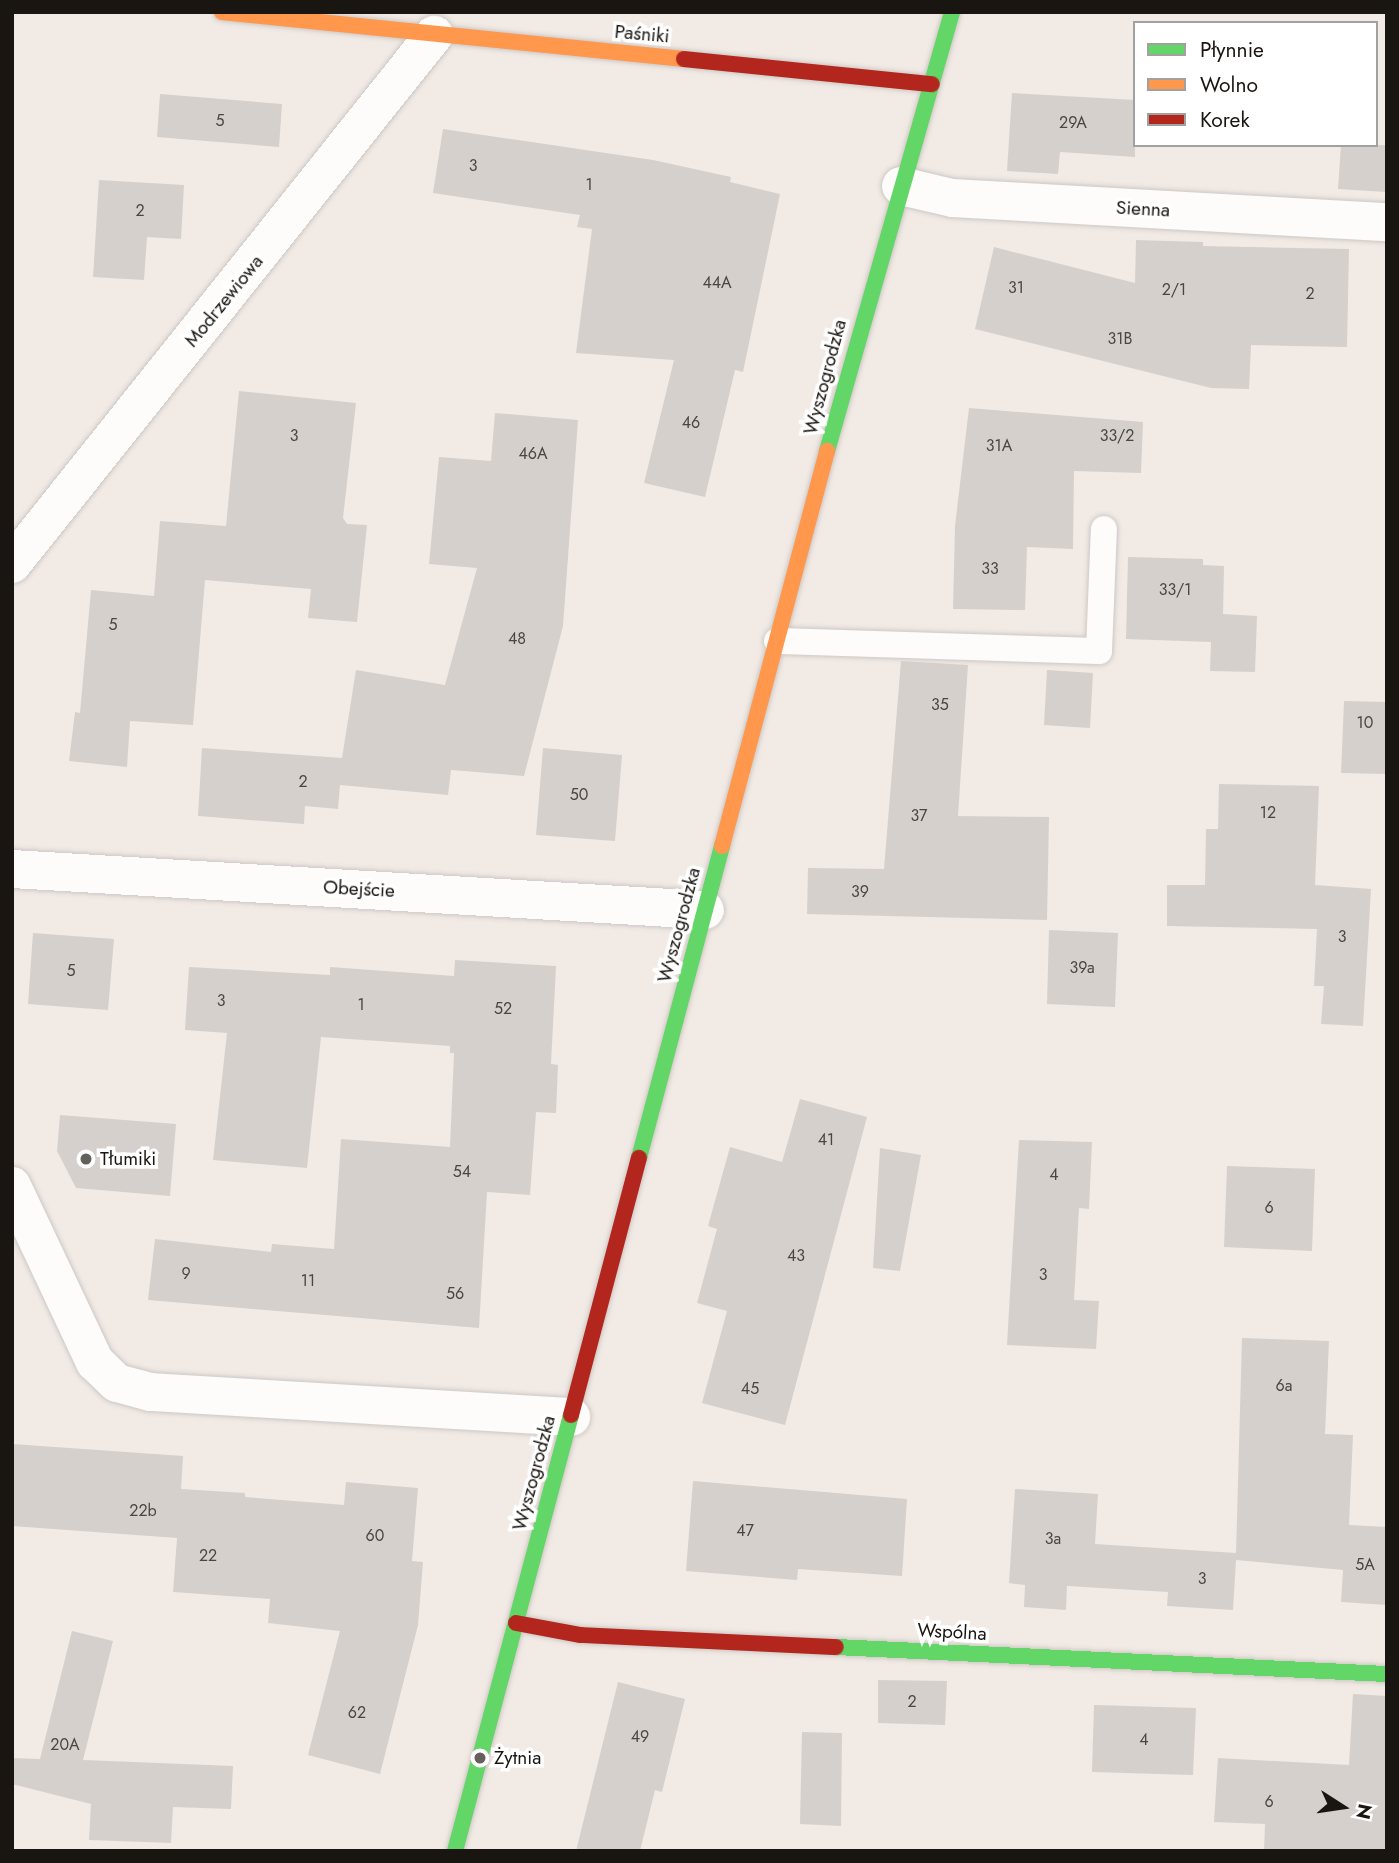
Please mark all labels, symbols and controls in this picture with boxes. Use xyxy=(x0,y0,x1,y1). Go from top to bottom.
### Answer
street label: Paśniki xyxy=(614,20,670,48)
legend xyxy=(1133,21,1378,147)
text: Płynnie xyxy=(1200,35,1264,65)
text: Wolno xyxy=(1200,70,1258,100)
text: Korek xyxy=(1200,105,1250,135)
house number: 5 xyxy=(215,111,225,131)
house number: 29A xyxy=(1059,113,1087,133)
house number: 3 xyxy=(469,156,477,176)
house number: 1 xyxy=(585,175,593,195)
street label: Sienna xyxy=(1115,196,1171,222)
house number: 2 xyxy=(135,201,145,221)
street label: Modrzewiowa xyxy=(180,250,268,352)
house number: 44A xyxy=(702,273,732,293)
house number: 31 xyxy=(1008,278,1024,298)
house number: 2/1 xyxy=(1162,280,1186,300)
house number: 2 xyxy=(1305,284,1315,304)
street label: Wyszogrodzka xyxy=(799,317,851,437)
house number: 31B xyxy=(1108,329,1132,349)
house number: 46 xyxy=(682,413,700,433)
house number: 3 xyxy=(290,426,298,446)
house number: 33/2 xyxy=(1100,426,1134,446)
house number: 31A xyxy=(986,436,1012,456)
house number: 46A xyxy=(518,444,548,464)
house number: 33 xyxy=(981,559,999,579)
house number: 33/1 xyxy=(1159,580,1191,600)
house number: 5 xyxy=(108,615,118,635)
house number: 48 xyxy=(508,629,526,649)
house number: 35 xyxy=(931,695,949,715)
house number: 10 xyxy=(1357,713,1373,733)
house number: 2 xyxy=(298,772,308,792)
house number: 50 xyxy=(570,785,588,805)
house number: 12 xyxy=(1260,803,1276,823)
house number: 37 xyxy=(911,806,927,826)
street label: Wyszogrodzka xyxy=(653,865,705,985)
street label: Obejście xyxy=(323,876,395,902)
house number: 39 xyxy=(851,882,869,902)
house number: 3 xyxy=(1338,927,1346,947)
house number: 39a xyxy=(1069,958,1095,978)
house number: 5 xyxy=(66,961,76,981)
house number: 3 xyxy=(217,991,225,1011)
house number: 1 xyxy=(357,995,365,1015)
house number: 52 xyxy=(494,999,512,1019)
house number: 41 xyxy=(818,1130,834,1150)
place label: Tłumiki xyxy=(100,1148,156,1170)
marker: Tłumiki xyxy=(78,1151,94,1167)
house number: 54 xyxy=(453,1162,471,1182)
house number: 4 xyxy=(1049,1165,1059,1185)
house number: 6 xyxy=(1264,1198,1274,1218)
house number: 43 xyxy=(787,1246,805,1266)
house number: 9 xyxy=(181,1264,191,1284)
house number: 3 xyxy=(1039,1265,1047,1285)
house number: 11 xyxy=(301,1271,315,1291)
house number: 56 xyxy=(446,1284,464,1304)
house number: 6a xyxy=(1276,1376,1292,1396)
house number: 45 xyxy=(741,1379,759,1399)
street label: Wyszogrodzka xyxy=(508,1413,560,1533)
house number: 22b xyxy=(129,1501,157,1521)
house number: 47 xyxy=(736,1521,754,1541)
house number: 60 xyxy=(366,1526,384,1546)
house number: 3a xyxy=(1045,1529,1061,1549)
house number: 22 xyxy=(199,1546,217,1566)
house number: 5A xyxy=(1355,1555,1375,1575)
house number: 3 xyxy=(1198,1569,1206,1589)
street label: Wspólna xyxy=(917,1619,987,1645)
house number: 2 xyxy=(907,1692,917,1712)
house number: 62 xyxy=(348,1703,366,1723)
house number: 49 xyxy=(631,1727,649,1747)
house number: 4 xyxy=(1139,1730,1149,1750)
house number: 20A xyxy=(50,1735,80,1755)
place label: Żytnia xyxy=(494,1747,541,1769)
marker: Żytnia xyxy=(472,1750,488,1766)
north arrow xyxy=(1308,1772,1378,1842)
house number: 6 xyxy=(1264,1792,1274,1812)
text: N xyxy=(1349,1801,1379,1822)

